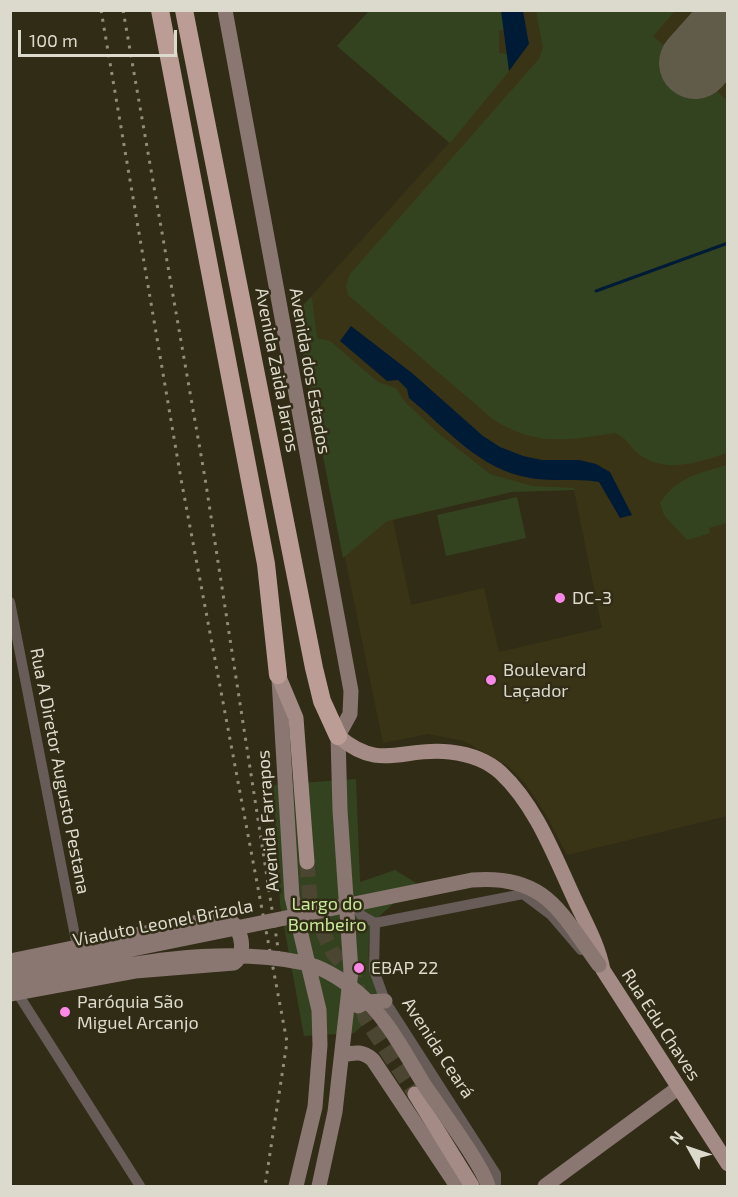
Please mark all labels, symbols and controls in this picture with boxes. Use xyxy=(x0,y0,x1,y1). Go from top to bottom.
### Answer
scale bar xyxy=(21,18,180,56)
text: 100 m xyxy=(29,29,78,51)
street label: Avenida Zaida Jarros xyxy=(250,286,304,454)
street label: Avenida dos Estados xyxy=(285,286,335,456)
place label: DC-3 xyxy=(572,587,612,609)
marker: DC-3 xyxy=(553,591,567,605)
street label: Rua A Diretor Augusto Pestana xyxy=(26,646,94,896)
place label: Boulevard Laçador xyxy=(503,659,586,702)
marker: Boulevard Laçador xyxy=(484,673,498,687)
street label: Avenida Farrapos xyxy=(252,749,284,893)
park label: Largo do Bombeiro xyxy=(288,893,366,936)
street label: Viaduto Leonel Brizola xyxy=(71,895,255,951)
place label: EBAP 22 xyxy=(371,957,438,979)
marker: EBAP 22 xyxy=(352,961,366,975)
street label: Rua Edu Chaves xyxy=(617,965,705,1085)
place label: Paróquia São Miguel Arcanjo xyxy=(77,991,199,1034)
street label: Avenida Ceará xyxy=(397,993,479,1103)
marker: Paróquia São Miguel Arcanjo xyxy=(58,1005,72,1019)
north arrow xyxy=(660,1119,720,1179)
text: N xyxy=(665,1127,687,1148)

